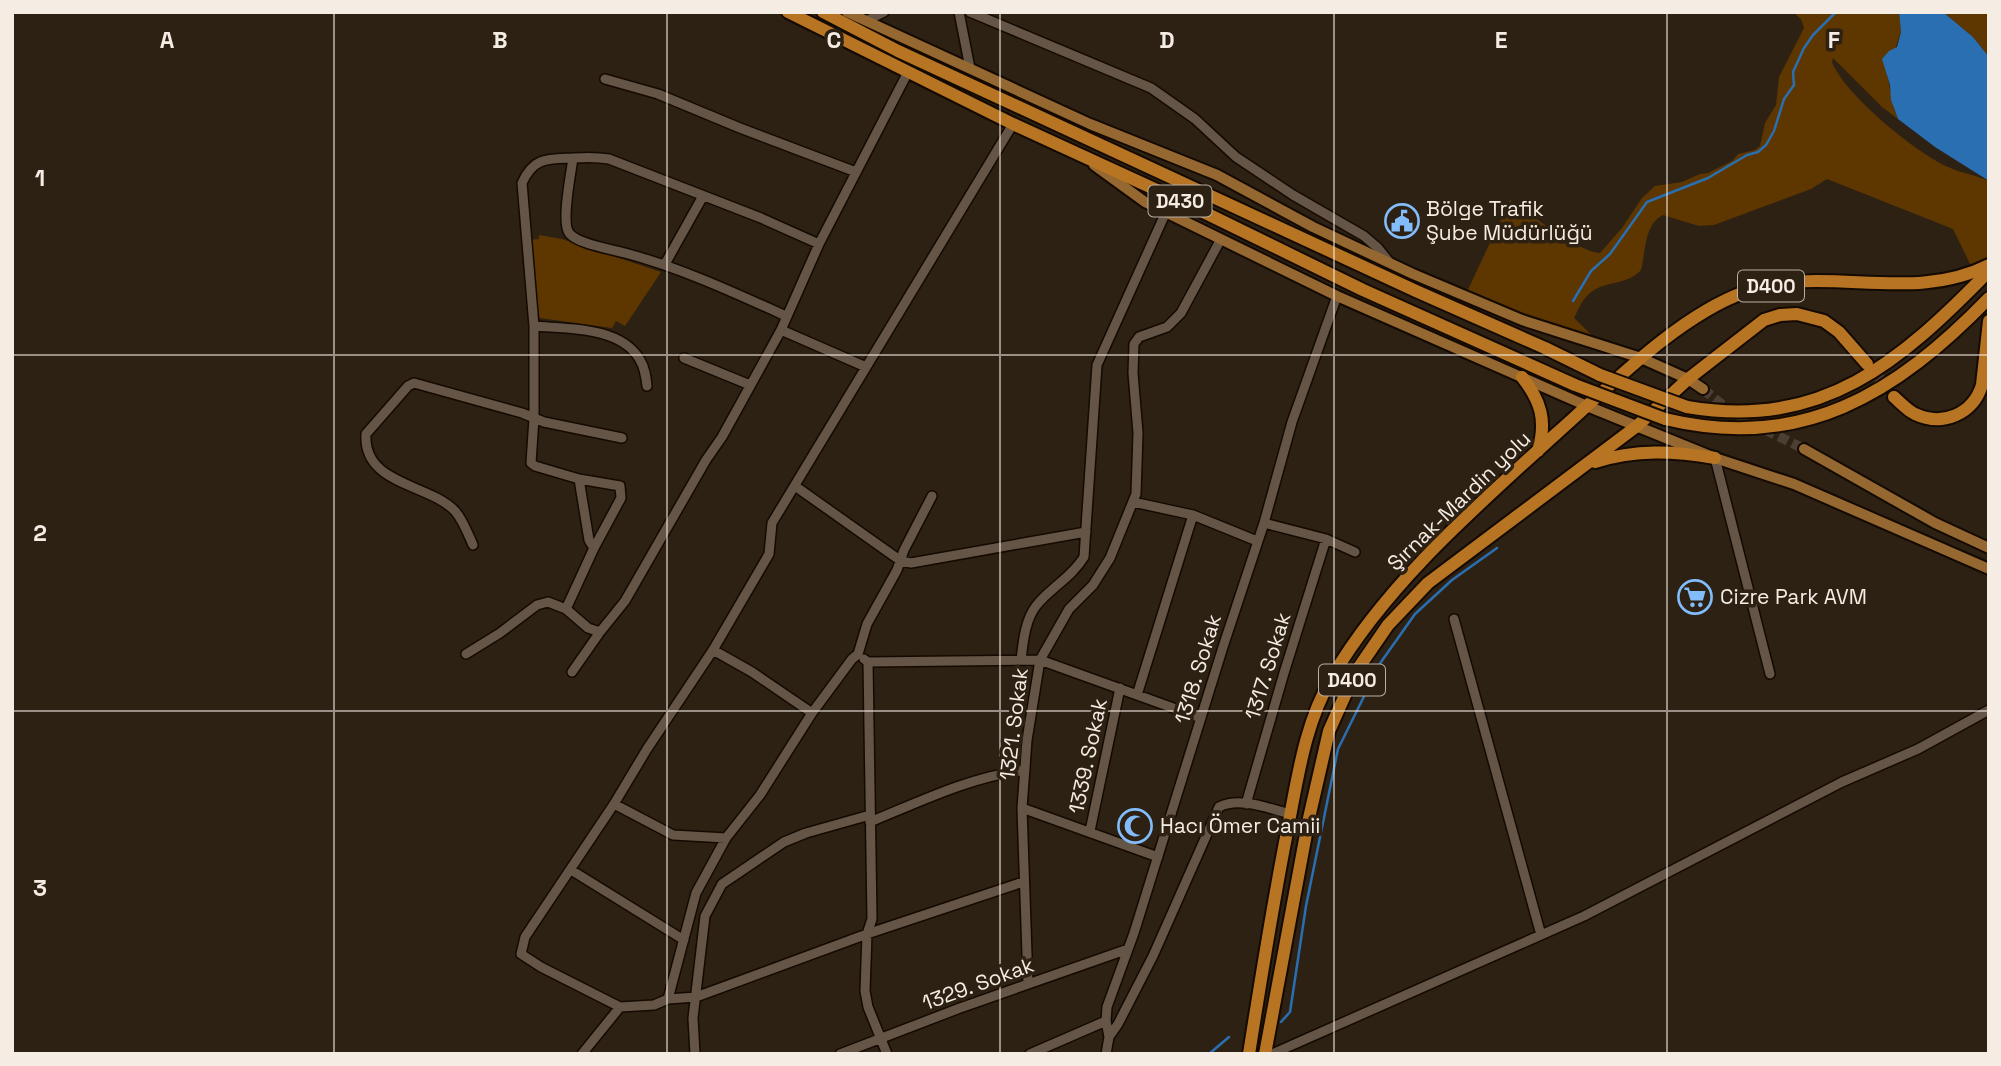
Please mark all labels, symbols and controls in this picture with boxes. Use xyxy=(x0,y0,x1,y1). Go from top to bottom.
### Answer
text: A xyxy=(160,25,175,55)
text: B xyxy=(492,25,508,55)
text: C xyxy=(827,25,841,55)
text: D xyxy=(1159,25,1175,55)
text: E xyxy=(1495,25,1507,55)
text: F xyxy=(1828,25,1840,55)
text: 1 xyxy=(35,163,45,193)
road number: D430 xyxy=(1148,186,1212,216)
place label: Bölge Trafik Şube Müdürlüğü xyxy=(1426,195,1593,246)
public building icon: Bölge Trafik Şube Müdürlüğü xyxy=(1383,202,1421,240)
road number: D400 xyxy=(1738,270,1804,302)
street label: Şırnak-Mardin yolu xyxy=(1381,425,1536,576)
text: 2 xyxy=(33,518,47,548)
supermarket icon: Cizre Park AVM xyxy=(1676,578,1714,616)
place label: Cizre Park AVM xyxy=(1720,583,1867,610)
street label: 1317. Sokak xyxy=(1238,609,1297,723)
street label: 1318. Sokak xyxy=(1168,611,1227,727)
road number: D400 xyxy=(1319,664,1385,695)
street label: 1321. Sokak xyxy=(993,666,1034,782)
street label: 1339. Sokak xyxy=(1062,696,1113,816)
mosque icon: Hacı Ömer Camii xyxy=(1116,807,1154,845)
place label: Hacı Ömer Camii xyxy=(1160,812,1320,839)
text: 3 xyxy=(33,873,47,903)
street label: 1329. Sokak xyxy=(918,951,1037,1016)

